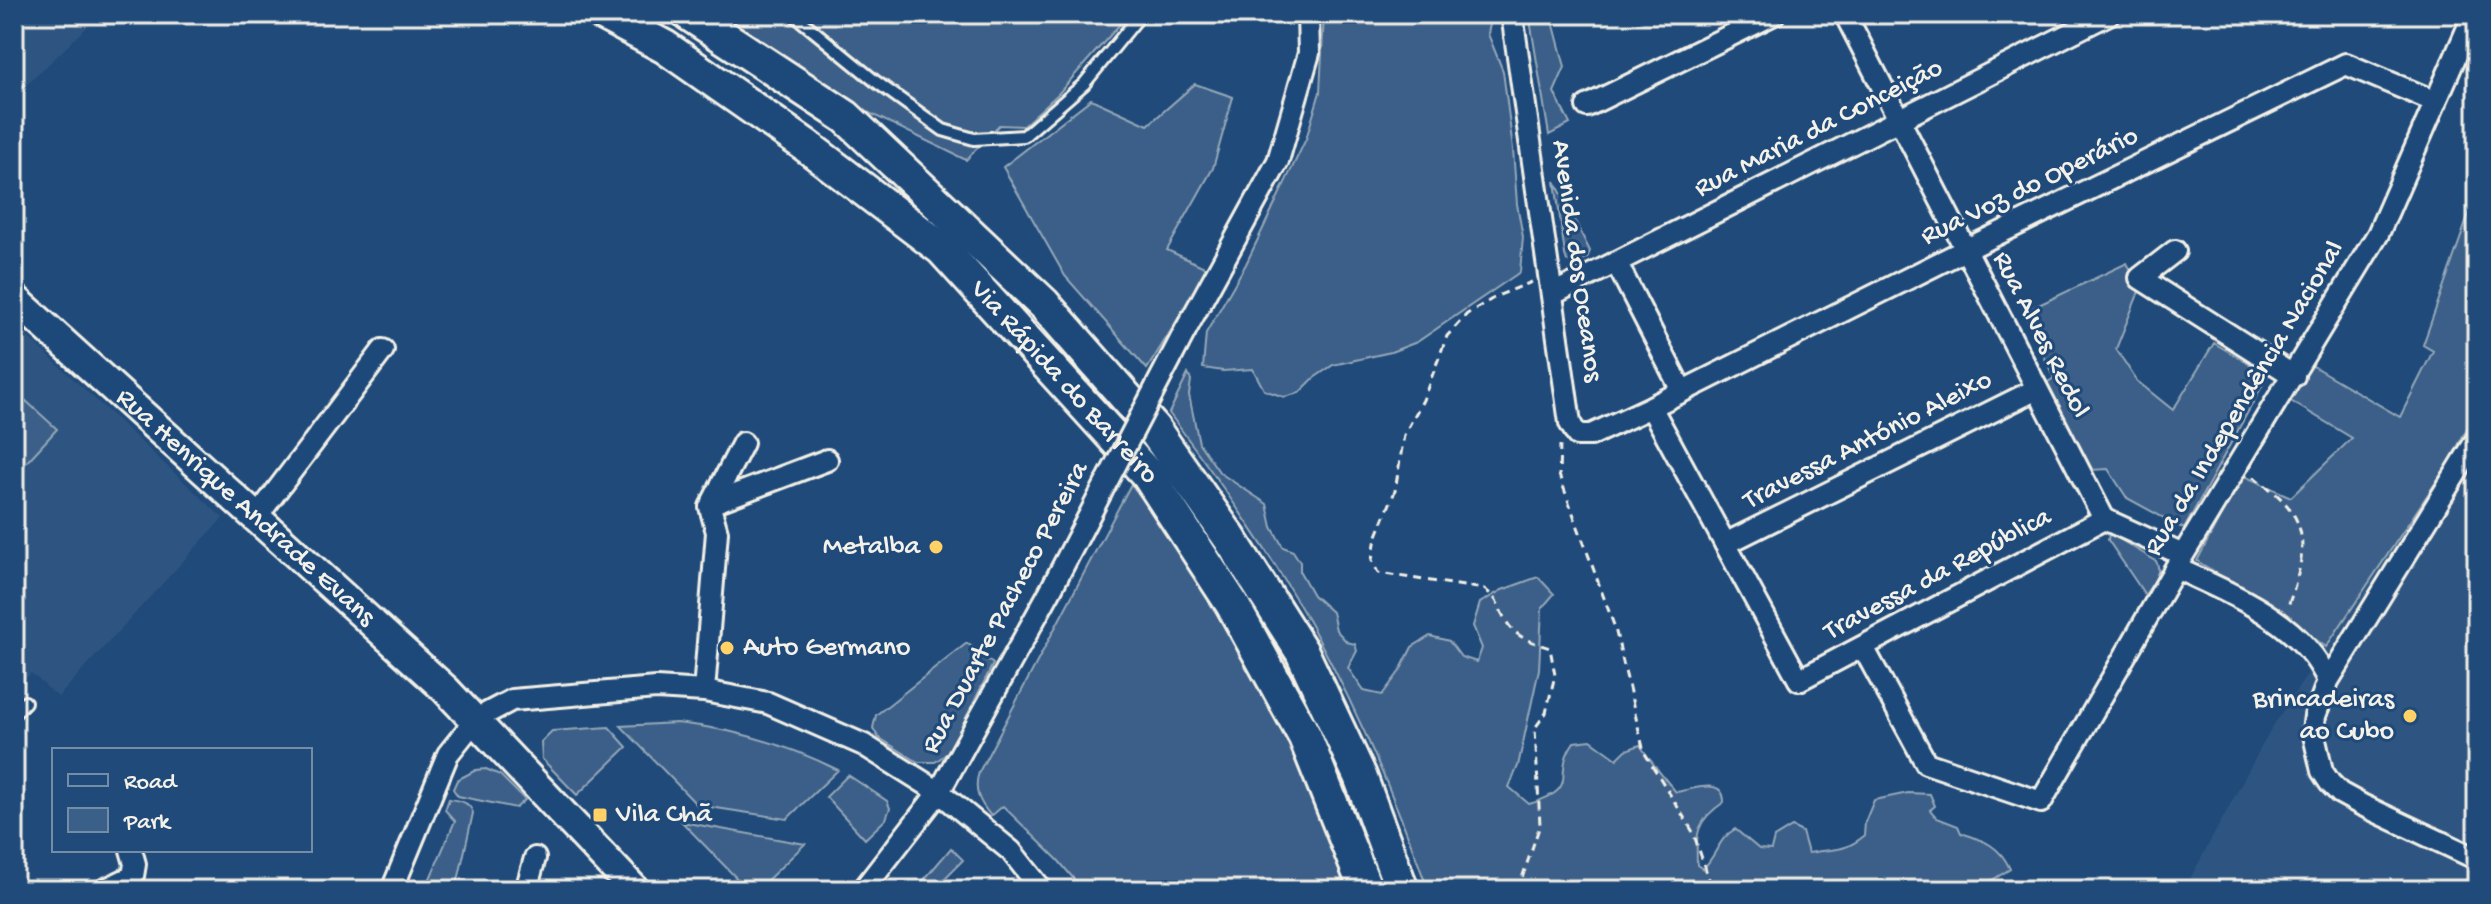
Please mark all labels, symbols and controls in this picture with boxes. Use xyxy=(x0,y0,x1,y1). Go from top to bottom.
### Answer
street label: Rua Maria da Conceição xyxy=(1689,52,1949,206)
street label: Rua Voz do Operário xyxy=(1916,120,2144,254)
street label: Avenida dos Oceanos xyxy=(1543,138,1609,385)
street label: Rua da Independência Nacional xyxy=(2138,235,2352,563)
street label: Rua Alves Redol xyxy=(1984,246,2096,424)
street label: Via Rápida do Barreiro xyxy=(962,273,1166,490)
street label: Travessa António Aleixo xyxy=(1736,364,1998,519)
street label: Rua Henrique Andrade Evans xyxy=(108,382,382,634)
street label: Rua Duarte Pacheco Pereira xyxy=(915,455,1098,760)
street label: Travessa da República xyxy=(1817,500,2059,650)
place label: Metalba xyxy=(823,531,921,564)
marker: Metalba xyxy=(927,538,945,556)
place label: Auto Germano xyxy=(743,632,911,665)
marker: Auto Germano xyxy=(718,639,736,657)
place label: Brincadeiras ao Cubo xyxy=(2252,684,2395,749)
marker: Brincadeiras ao Cubo xyxy=(2401,707,2419,725)
legend xyxy=(52,748,312,852)
text: Road xyxy=(124,769,178,798)
place label: Vila Chã xyxy=(615,799,713,832)
marker: Vila Chã xyxy=(591,806,609,824)
text: Park xyxy=(123,809,172,838)

